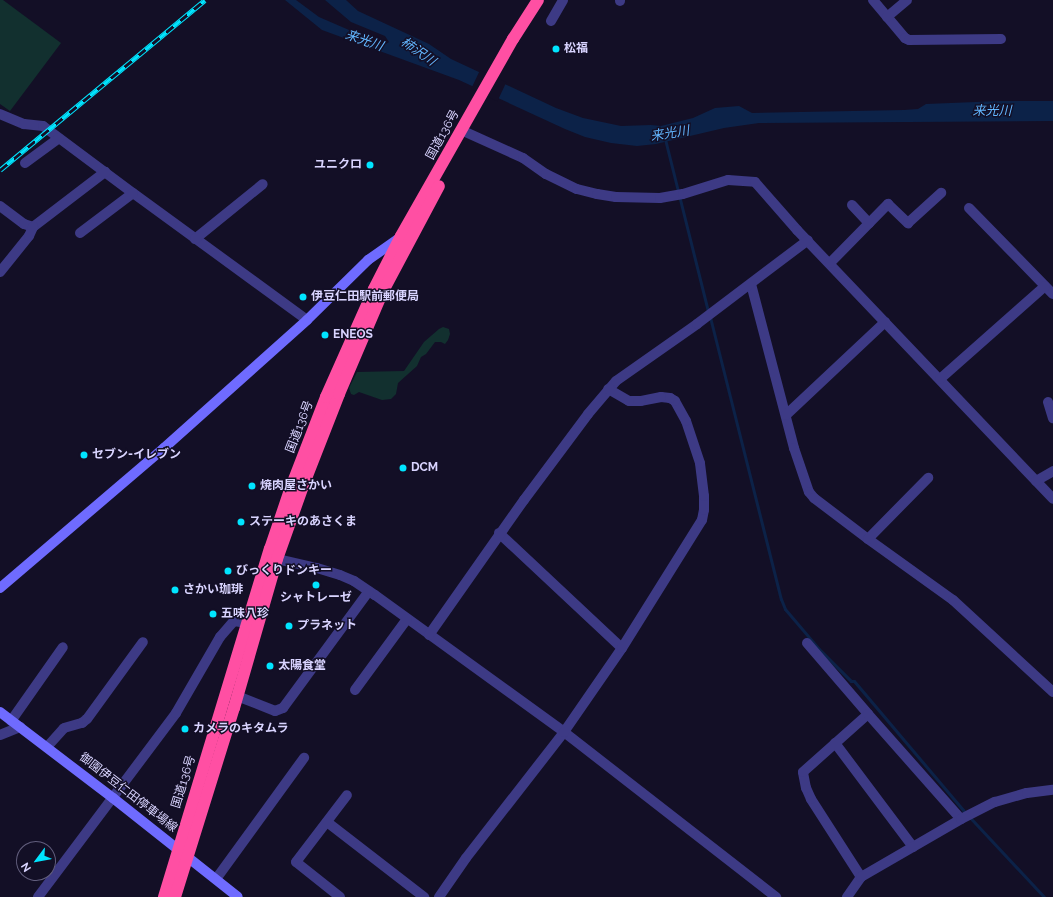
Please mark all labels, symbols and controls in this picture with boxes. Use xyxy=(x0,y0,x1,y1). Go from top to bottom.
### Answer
water label: 来光川 xyxy=(343,27,385,55)
water label: 柿沢川 xyxy=(398,34,438,70)
place label: 松福 xyxy=(564,42,588,56)
marker: 松福 xyxy=(551,44,561,54)
water label: 来光川 xyxy=(973,103,1011,119)
street label: 国道136号 xyxy=(423,108,463,162)
water label: 来光川 xyxy=(650,123,690,145)
place label: ユニクロ xyxy=(314,158,362,172)
marker: ユニクロ xyxy=(365,160,375,170)
place label: 伊豆仁田駅前郵便局 xyxy=(311,290,419,304)
marker: 伊豆仁田駅前郵便局 xyxy=(298,292,308,302)
place label: ENEOS xyxy=(333,328,373,342)
marker: ENEOS xyxy=(320,330,330,340)
street label: 国道136号 xyxy=(283,399,317,455)
place label: セブン-イレブン xyxy=(92,448,181,462)
marker: セブン-イレブン xyxy=(79,450,89,460)
place label: DCM xyxy=(411,461,438,475)
marker: DCM xyxy=(398,463,408,473)
place label: 焼肉屋さかい xyxy=(260,479,332,493)
marker: 焼肉屋さかい xyxy=(247,481,257,491)
place label: ステーキのあさくま xyxy=(249,515,357,529)
marker: ステーキのあさくま xyxy=(236,517,246,527)
place label: びっくりドンキー xyxy=(236,564,332,578)
marker: びっくりドンキー xyxy=(223,566,233,576)
marker: シャトレーゼ xyxy=(311,580,321,590)
place label: さかい珈琲 xyxy=(183,583,243,597)
marker: さかい珈琲 xyxy=(170,585,180,595)
place label: シャトレーゼ xyxy=(280,591,352,605)
place label: 五味八珍 xyxy=(221,607,269,621)
marker: 五味八珍 xyxy=(208,609,218,619)
place label: プラネット xyxy=(297,619,357,633)
marker: プラネット xyxy=(284,621,294,631)
place label: 太陽食堂 xyxy=(278,659,326,673)
marker: 太陽食堂 xyxy=(265,661,275,671)
place label: カメラのキタムラ xyxy=(193,722,289,736)
marker: カメラのキタムラ xyxy=(180,724,190,734)
street label: 御園伊豆仁田停車場線 xyxy=(76,750,180,836)
street label: 国道136号 xyxy=(169,754,199,810)
north arrow xyxy=(16,841,56,881)
text: N xyxy=(19,860,34,874)

